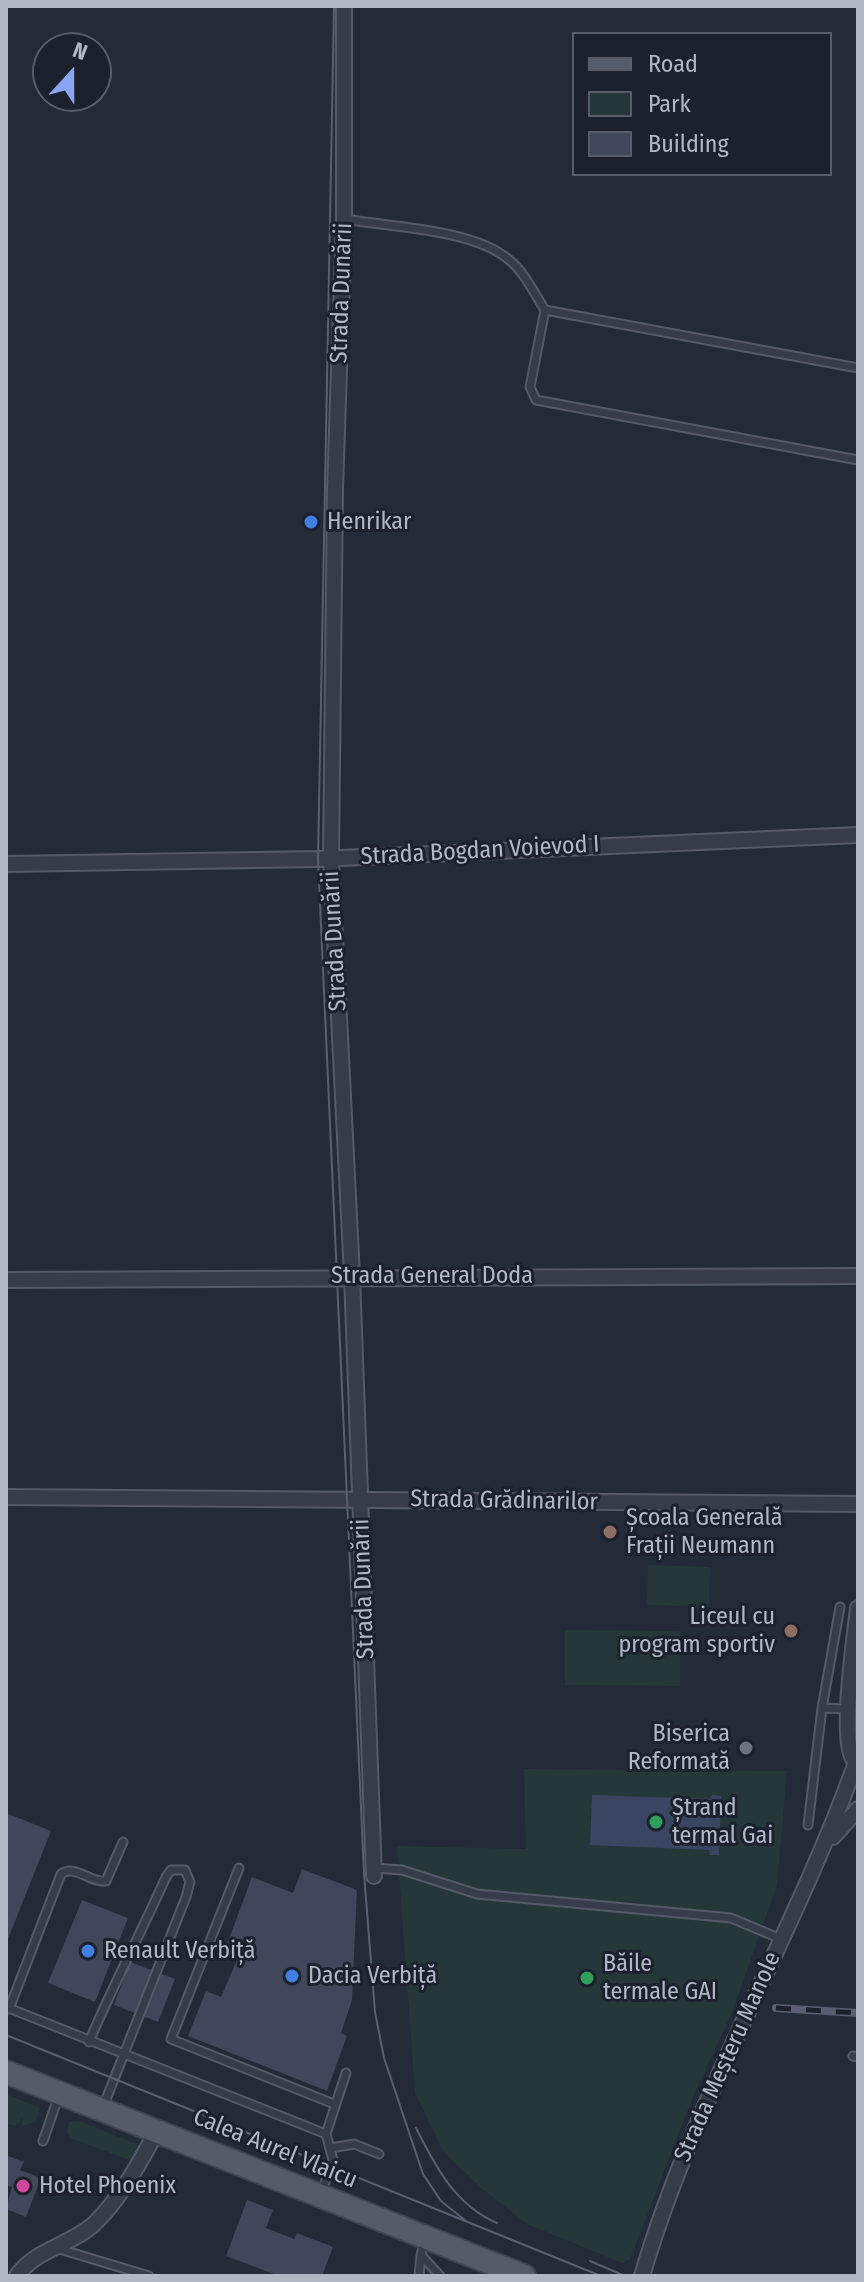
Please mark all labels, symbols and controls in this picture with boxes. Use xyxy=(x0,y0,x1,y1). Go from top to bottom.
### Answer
north arrow xyxy=(32,32,112,112)
legend xyxy=(572,32,832,176)
text: N xyxy=(69,36,91,66)
text: Road xyxy=(648,50,698,78)
text: Park xyxy=(648,90,691,118)
text: Building xyxy=(648,130,729,158)
street label: Strada Dunării xyxy=(325,222,359,364)
place label: Henrikar xyxy=(327,508,411,536)
marker: Henrikar xyxy=(302,513,320,531)
street label: Strada Bogdan Voievod I xyxy=(360,830,600,872)
street label: Strada Dunării xyxy=(317,870,353,1012)
street label: Strada General Doda xyxy=(331,1262,533,1290)
street label: Strada Grădinarilor xyxy=(410,1485,598,1517)
place label: Școala Generală Frații Neumann xyxy=(626,1504,783,1560)
street label: Strada Dunării xyxy=(347,1518,381,1660)
marker: Școala Generală Frații Neumann xyxy=(601,1523,619,1541)
place label: Liceul cu program sportiv xyxy=(619,1603,775,1659)
marker: Liceul cu program sportiv xyxy=(782,1622,800,1640)
place label: Biserica Reformată xyxy=(628,1720,730,1776)
marker: Biserica Reformată xyxy=(737,1739,755,1757)
place label: Ștrand termal Gai xyxy=(672,1794,773,1850)
marker: Ștrand termal Gai xyxy=(647,1813,665,1831)
place label: Renault Verbiță xyxy=(104,1937,255,1965)
marker: Renault Verbiță xyxy=(79,1942,97,1960)
street label: Strada Meșteru Manole xyxy=(669,1948,787,2166)
place label: Băile termale GAI xyxy=(603,1950,717,2006)
place label: Dacia Verbiță xyxy=(308,1962,437,1990)
marker: Dacia Verbiță xyxy=(283,1967,301,1985)
marker: Băile termale GAI xyxy=(578,1969,596,1987)
street label: Calea Aurel Vlaicu xyxy=(189,2103,361,2195)
place label: Hotel Phoenix xyxy=(39,2172,176,2200)
marker: Hotel Phoenix xyxy=(14,2177,32,2195)

